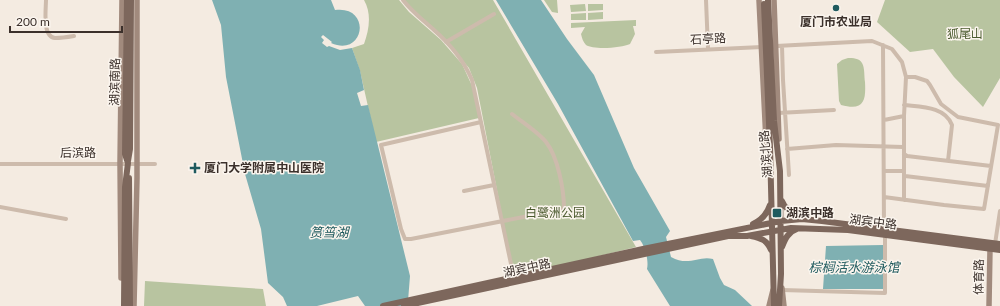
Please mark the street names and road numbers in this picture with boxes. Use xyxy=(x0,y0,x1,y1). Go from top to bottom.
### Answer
street label: 石亭路 xyxy=(690,30,726,47)
street label: 湖滨南路 xyxy=(107,58,122,106)
street label: 湖滨北路 xyxy=(756,129,775,179)
street label: 后滨路 xyxy=(60,145,96,160)
street label: 湖宾中路 xyxy=(848,211,898,232)
street label: 湖宾中路 xyxy=(502,255,552,280)
street label: 体育路 xyxy=(971,259,986,295)

